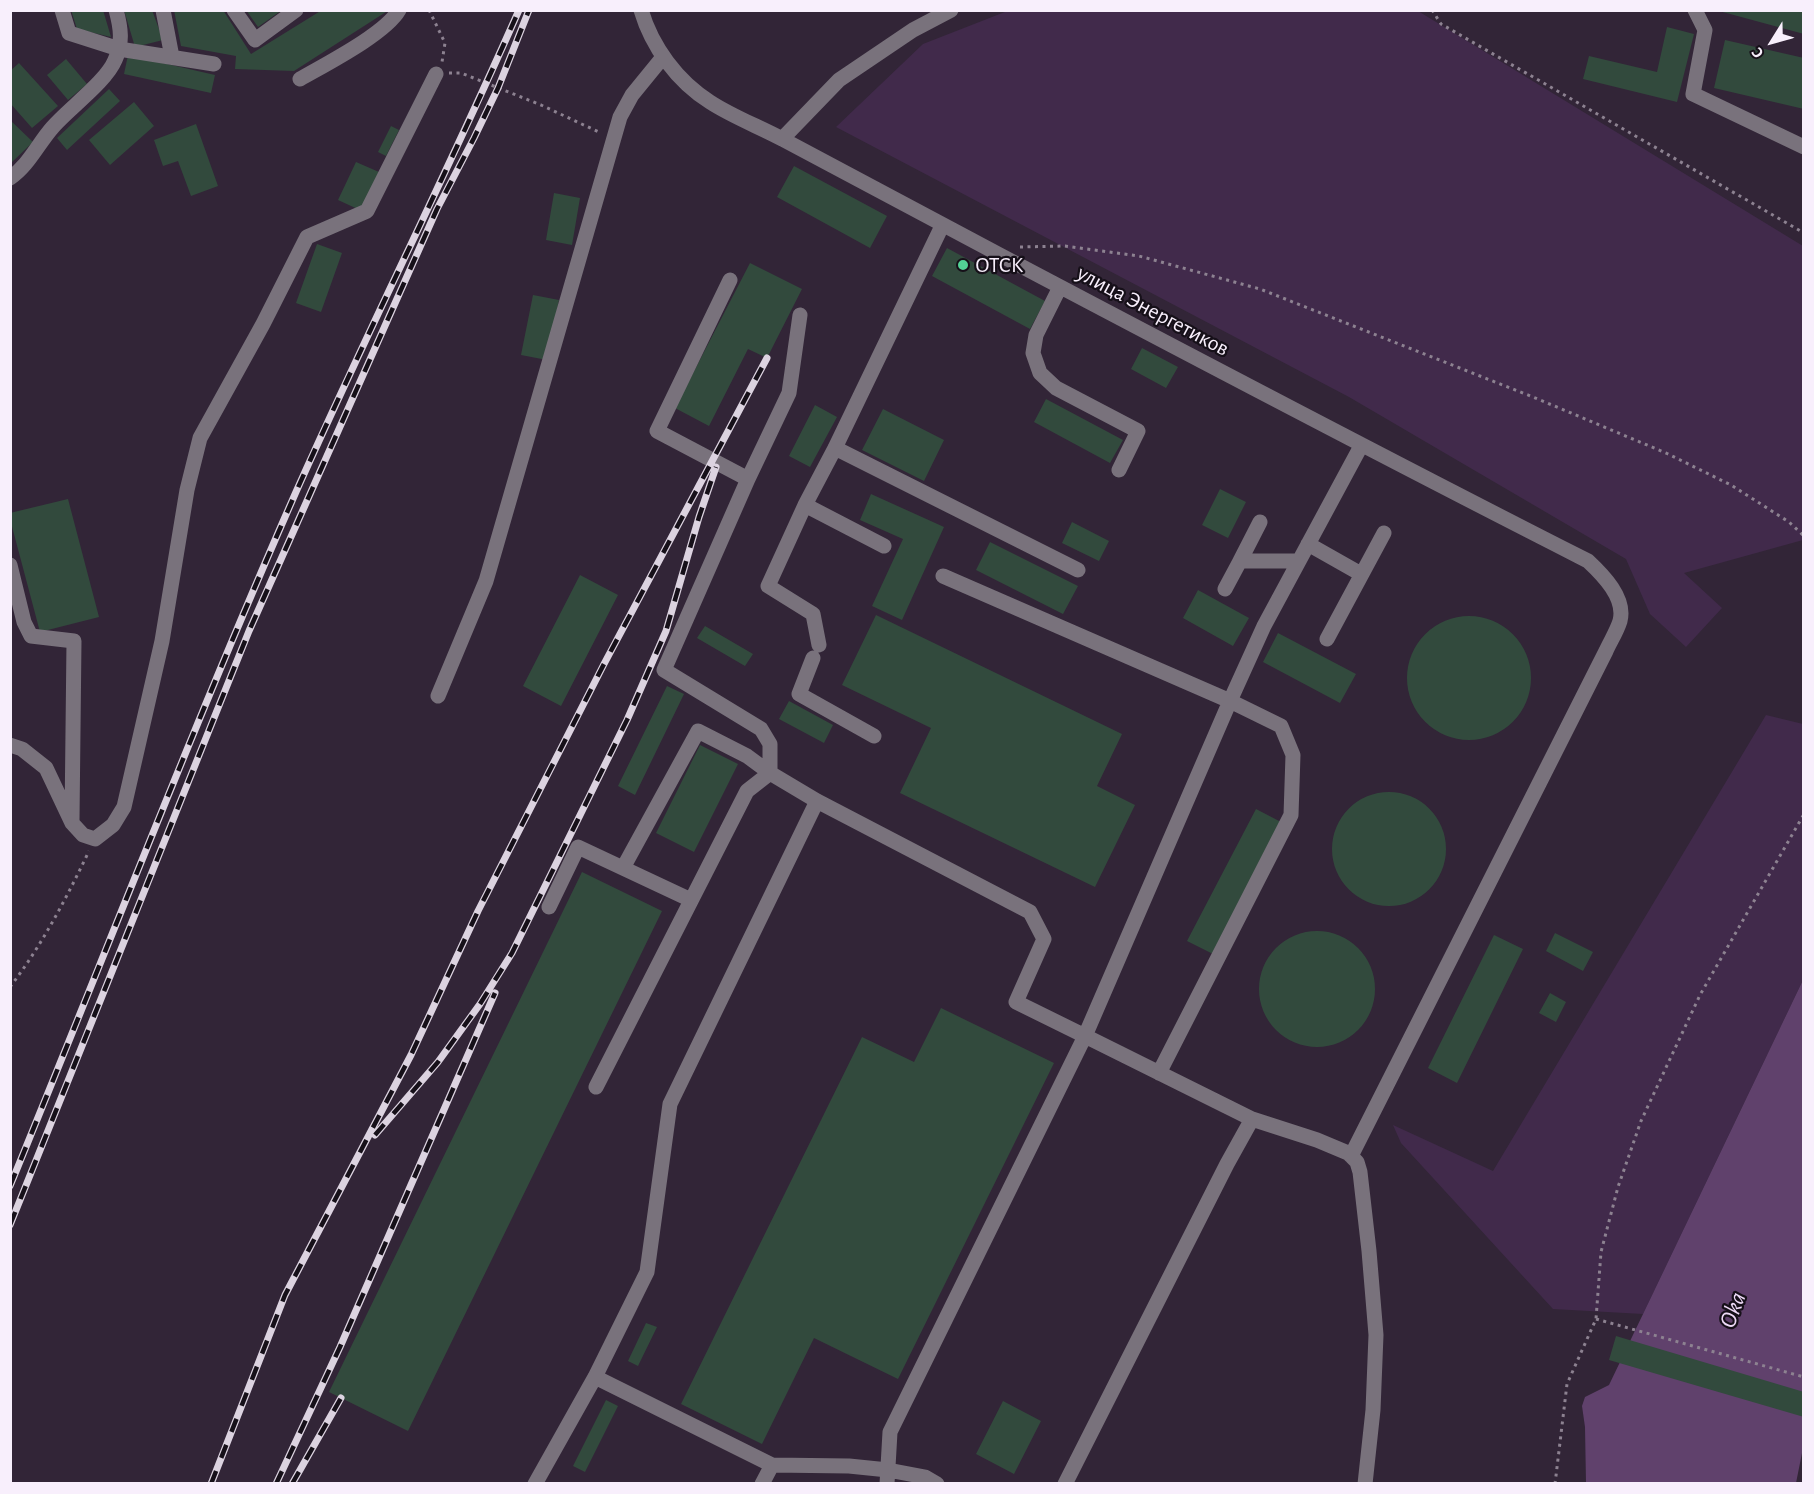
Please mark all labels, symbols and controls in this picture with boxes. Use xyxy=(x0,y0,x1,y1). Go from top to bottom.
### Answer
north arrow xyxy=(1742,12,1802,72)
text: С xyxy=(1749,44,1767,61)
place label: ОТСК xyxy=(975,252,1024,278)
marker: ОТСК xyxy=(956,258,970,272)
street label: улица Энергетиков xyxy=(1072,260,1234,362)
water label: Oka xyxy=(1713,1288,1753,1332)

